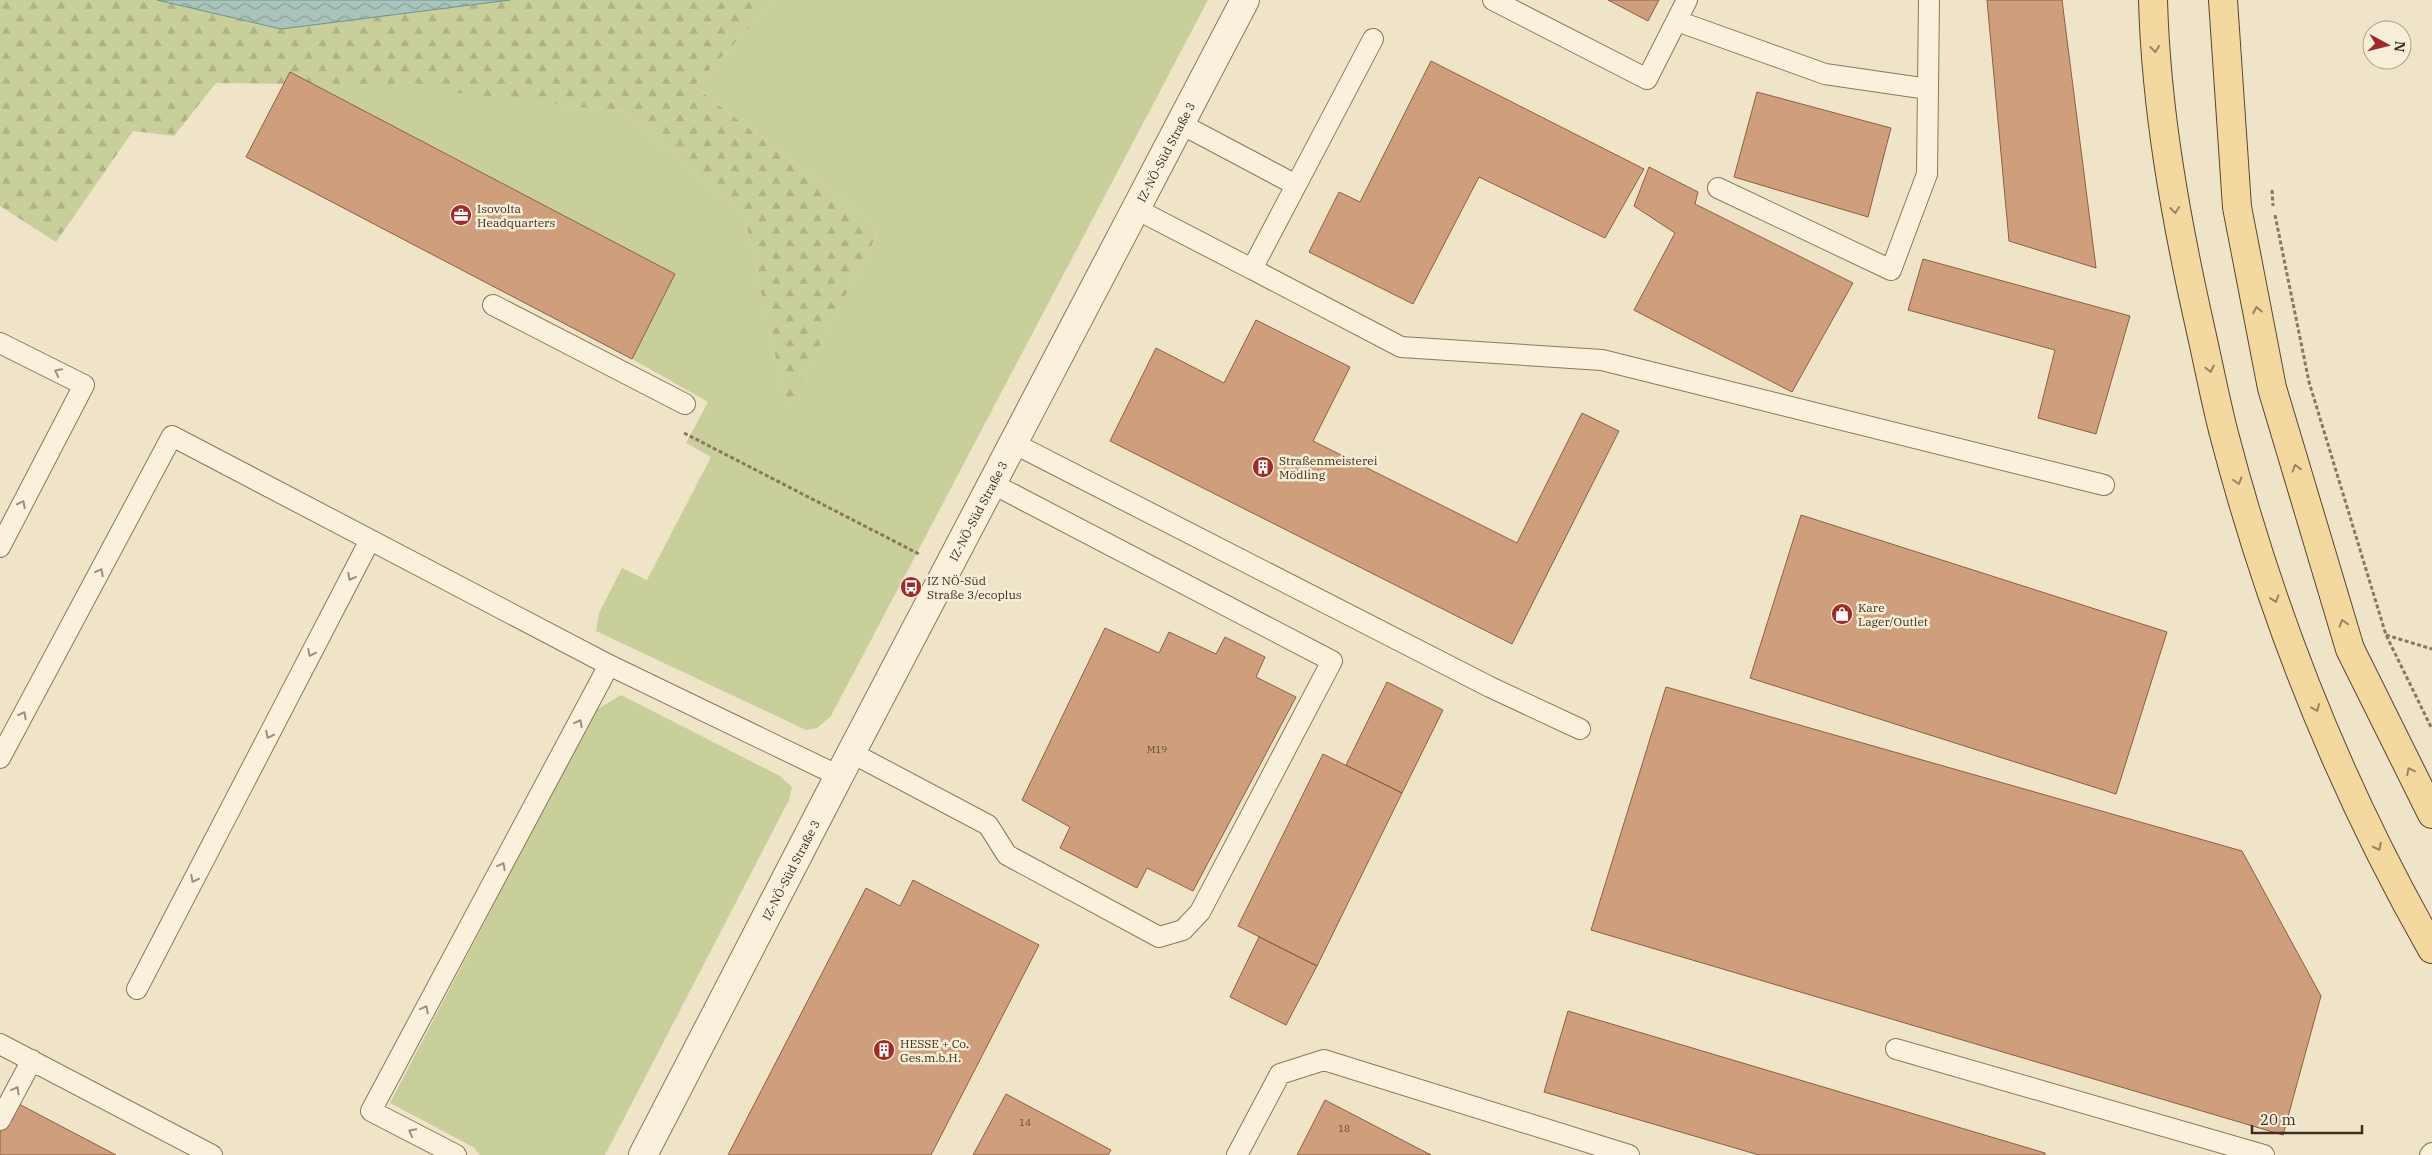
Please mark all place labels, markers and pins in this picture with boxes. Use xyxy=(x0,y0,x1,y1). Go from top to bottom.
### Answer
place label: Isovolta Headquarters xyxy=(477,201,555,230)
office icon: Isovolta Headquarters xyxy=(449,203,473,227)
place label: Straßenmeisterei Mödling xyxy=(1279,453,1378,482)
building icon: Straßenmeisterei Mödling xyxy=(1251,455,1275,479)
place label: IZ NÖ-Süd Straße 3/ecoplus xyxy=(927,573,1022,602)
bus stop icon: IZ NÖ-Süd Straße 3/ecoplus xyxy=(899,575,923,599)
place label: Kare Lager/Outlet xyxy=(1858,600,1928,629)
shop icon: Kare Lager/Outlet xyxy=(1830,602,1854,626)
place label: HESSE + Co. Ges.m.b.H. xyxy=(900,1036,969,1065)
building icon: HESSE + Co. Ges.m.b.H. xyxy=(872,1038,896,1062)

